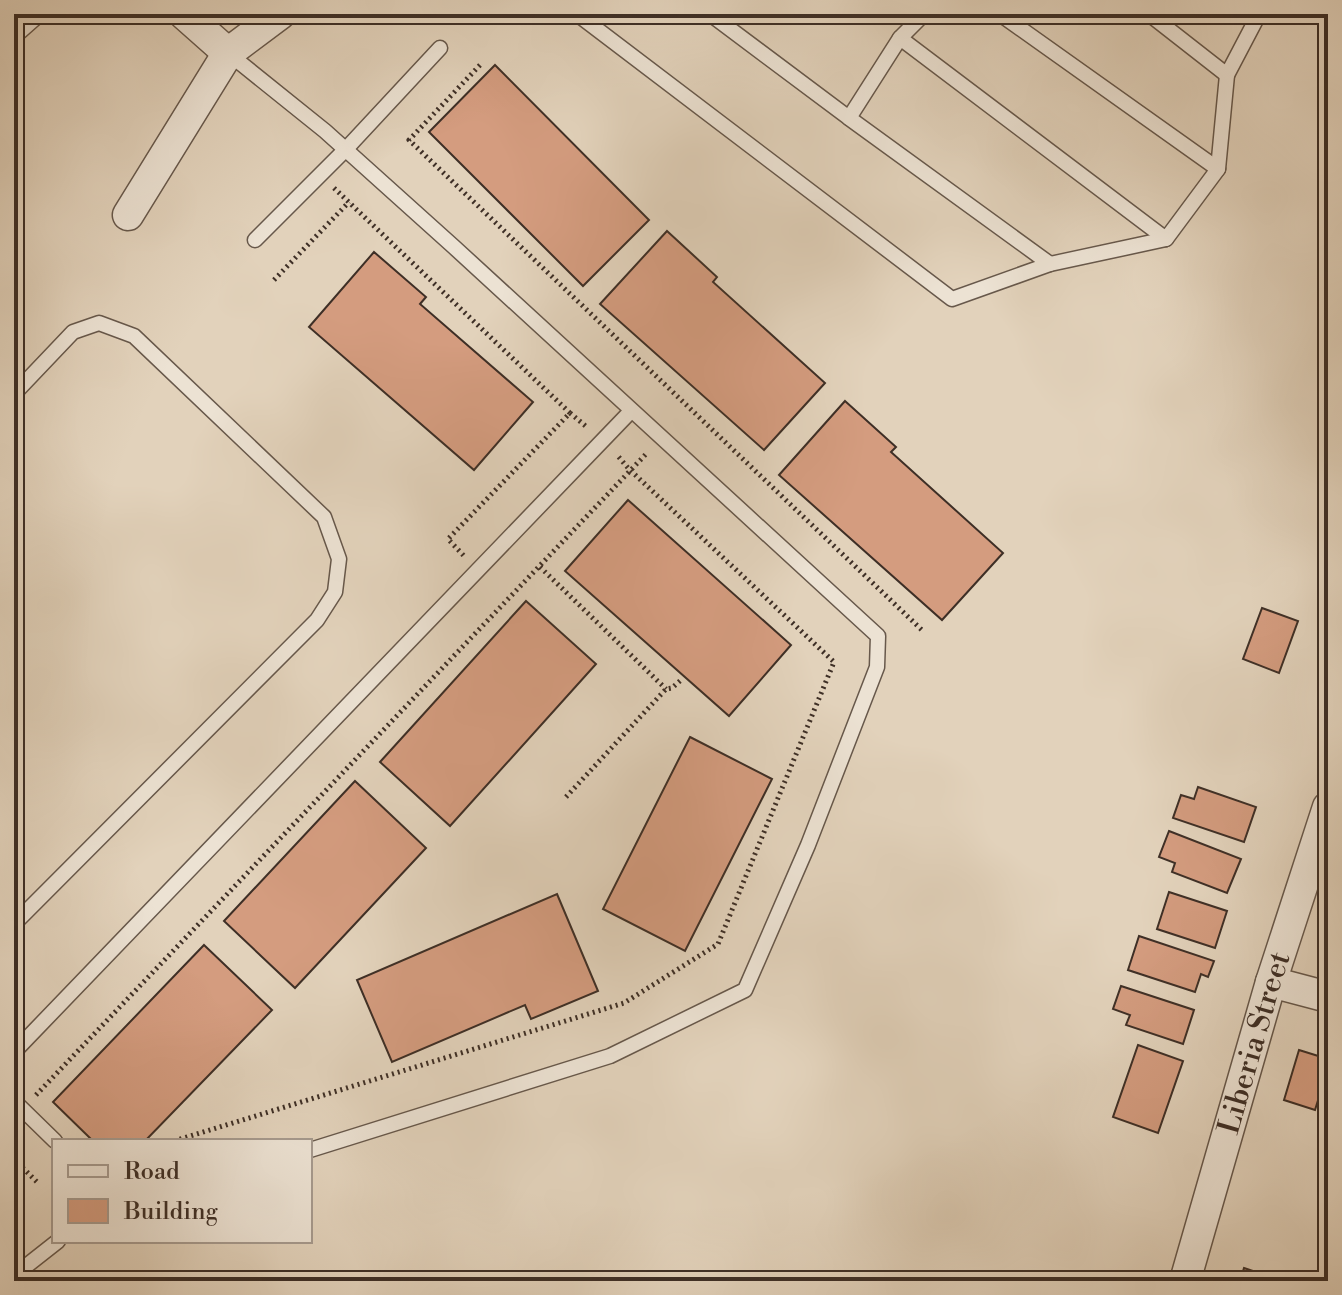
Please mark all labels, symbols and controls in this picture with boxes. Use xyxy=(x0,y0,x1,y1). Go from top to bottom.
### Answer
street label: Liberia Street xyxy=(1210,947,1300,1139)
legend xyxy=(52,1139,312,1243)
text: Road xyxy=(124,1157,180,1187)
text: Building xyxy=(123,1197,218,1227)

